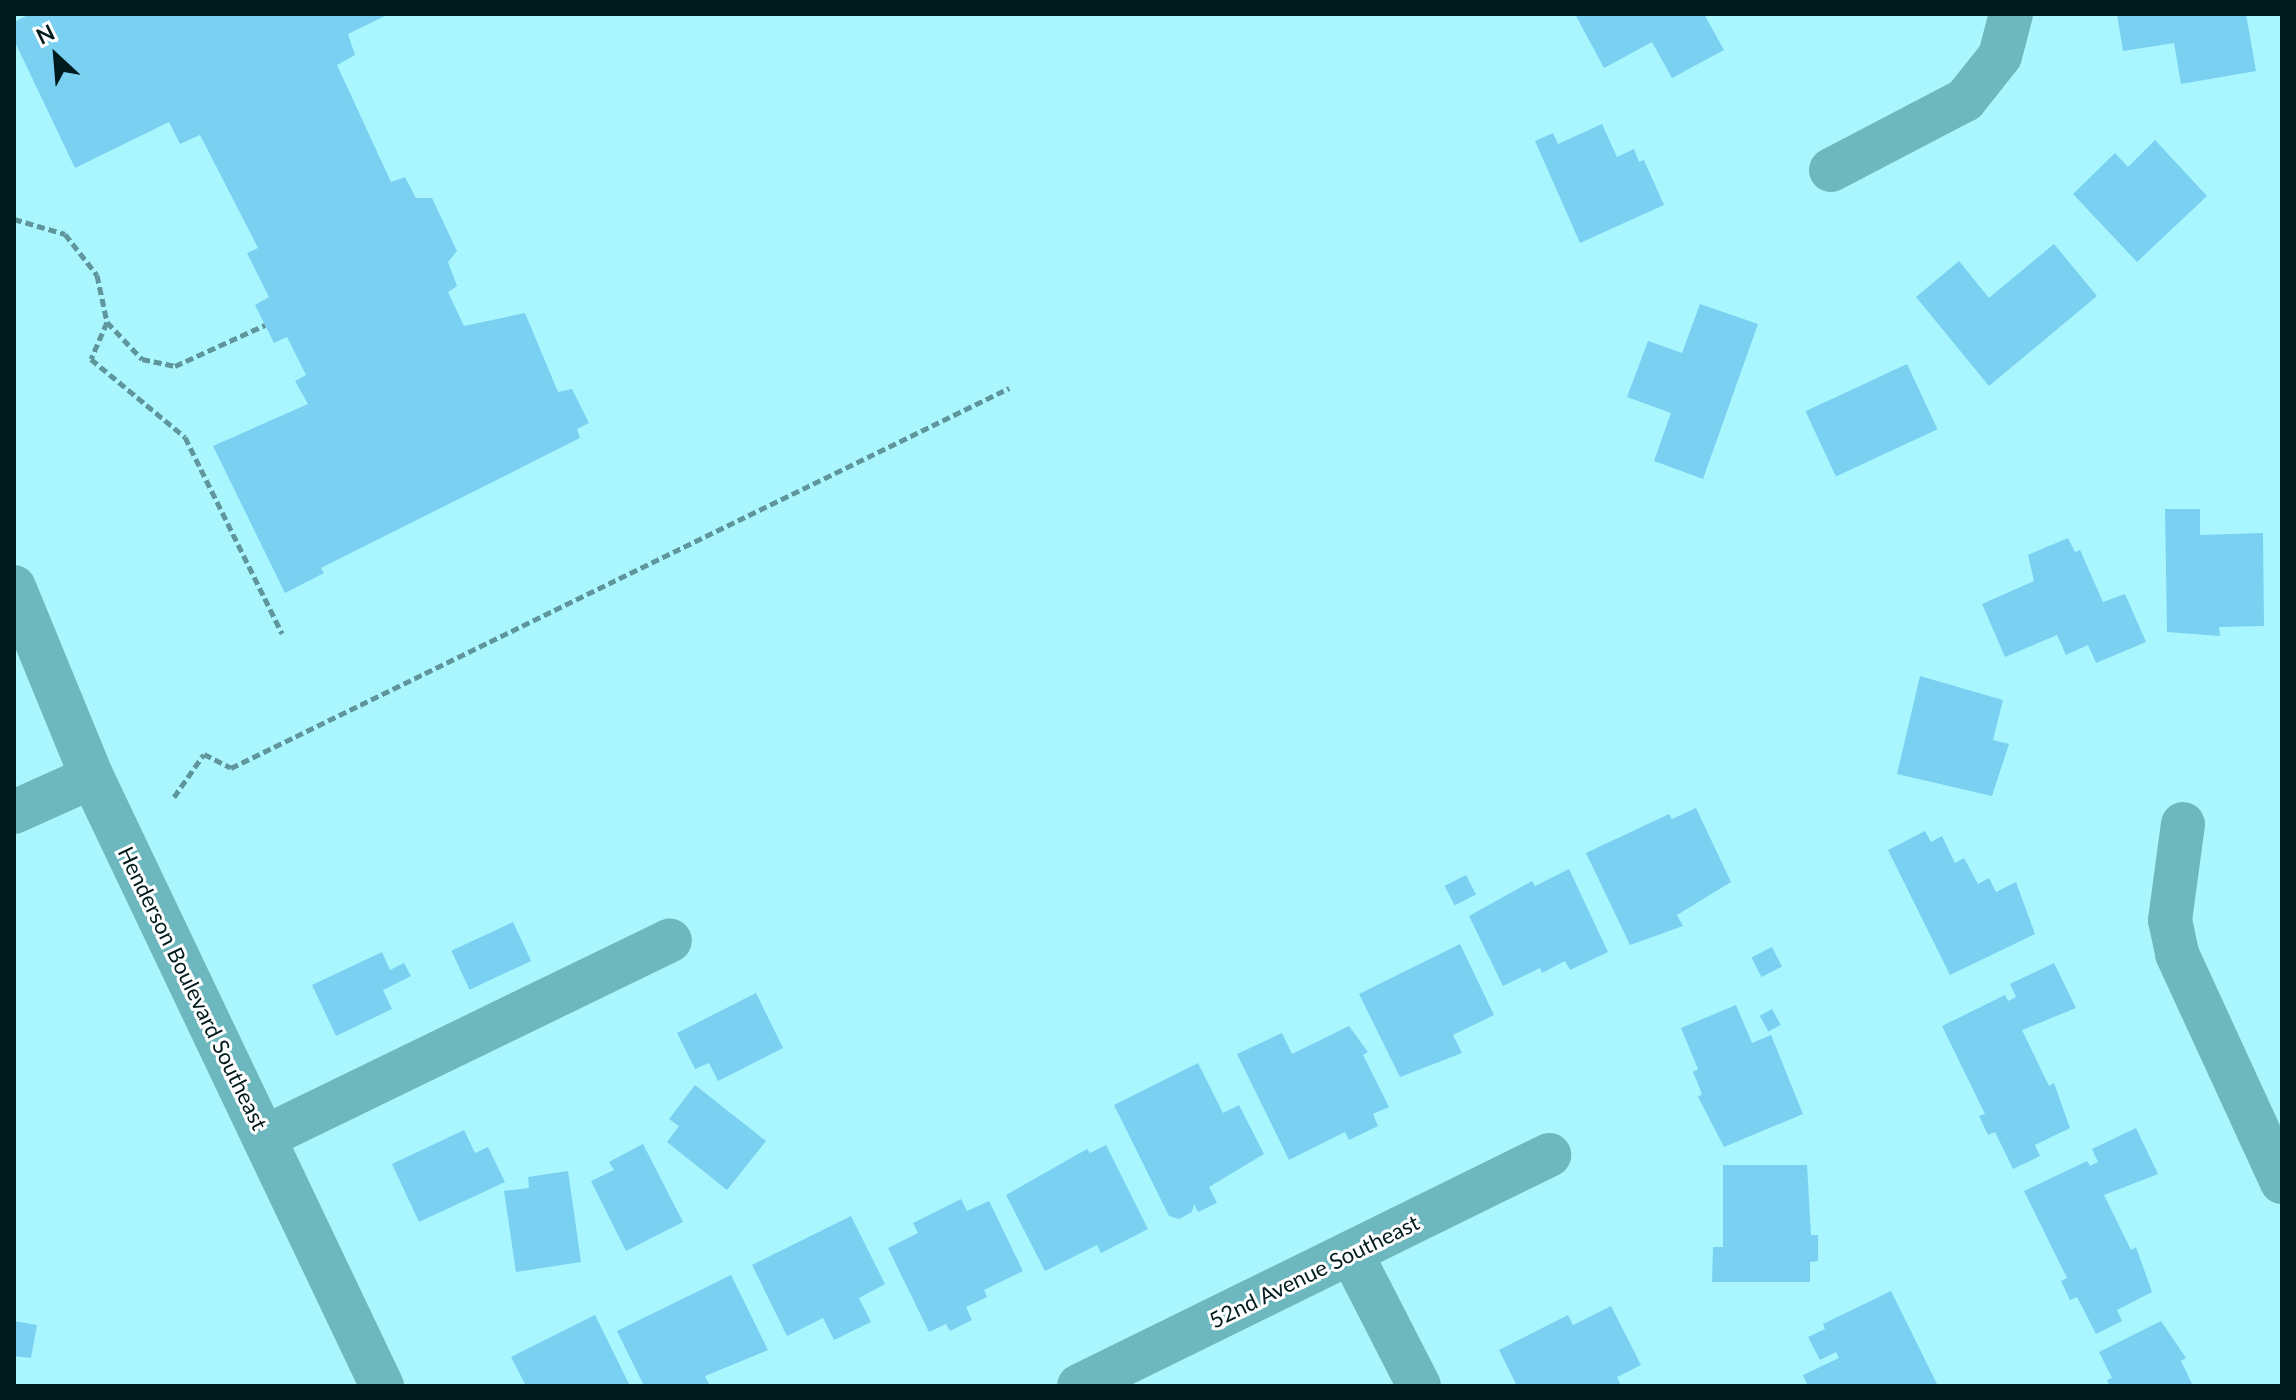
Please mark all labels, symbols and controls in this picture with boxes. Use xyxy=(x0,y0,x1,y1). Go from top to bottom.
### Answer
north arrow xyxy=(16,16,96,96)
text: N xyxy=(32,18,59,50)
street label: Henderson Boulevard Southeast xyxy=(113,842,273,1134)
street label: 52nd Avenue Southeast xyxy=(1204,1209,1424,1333)

